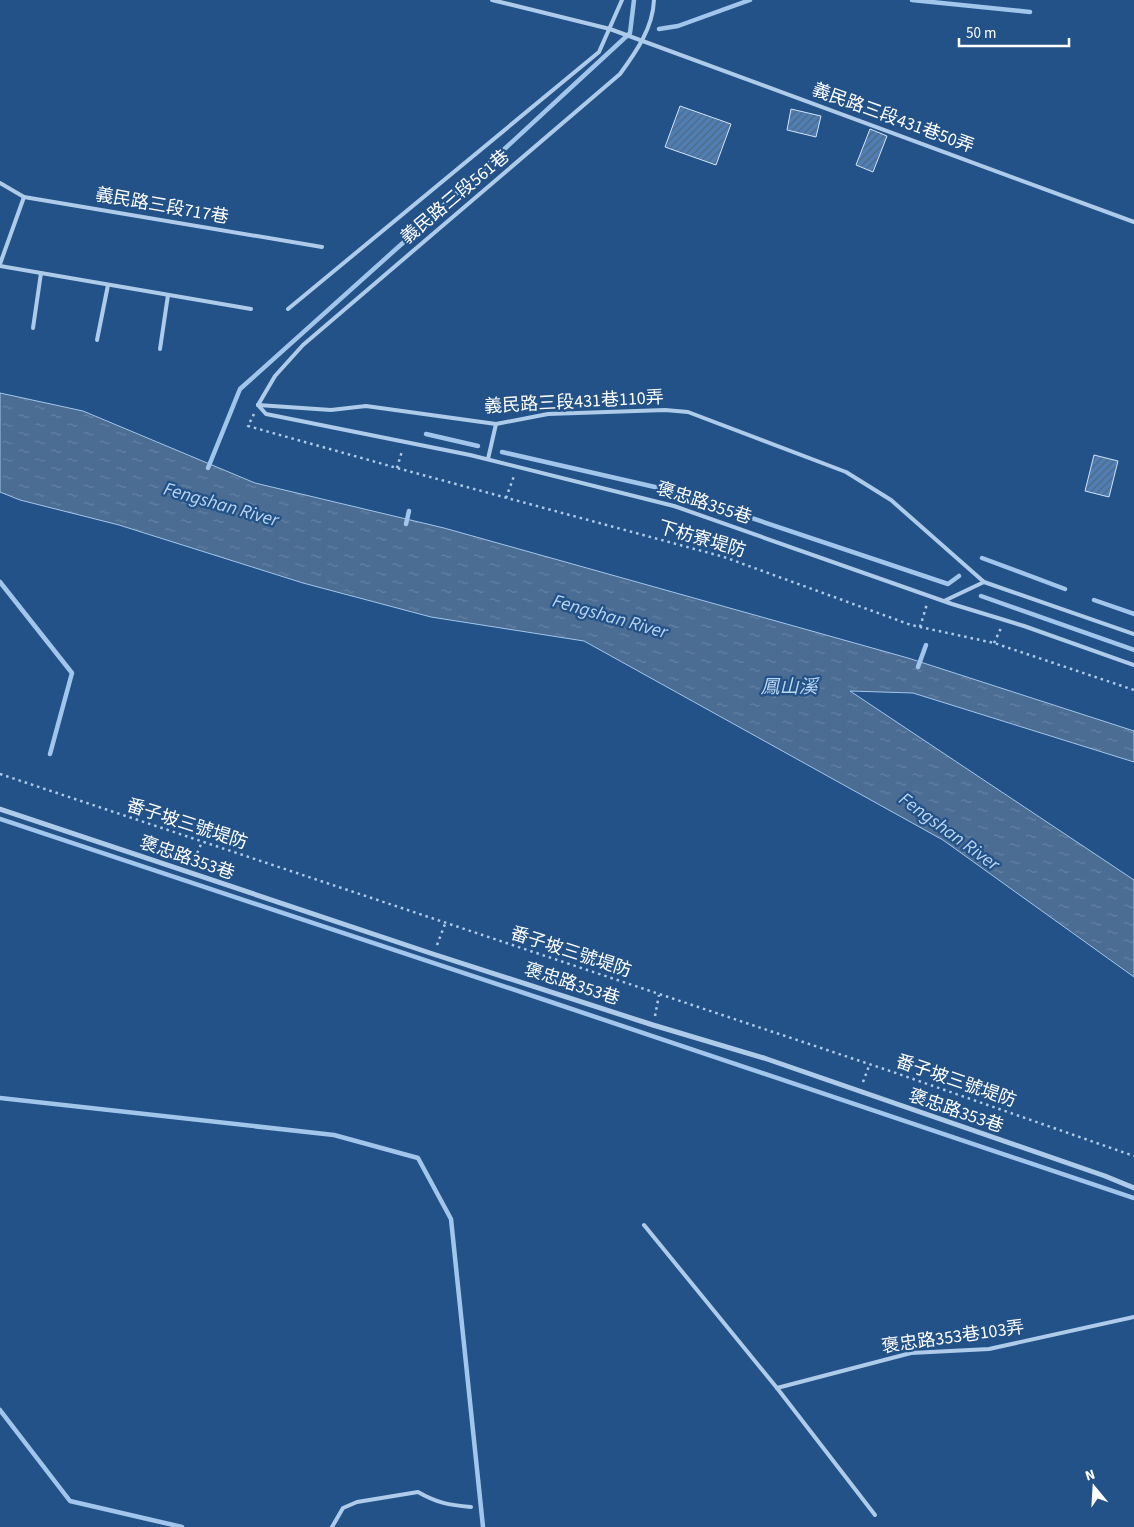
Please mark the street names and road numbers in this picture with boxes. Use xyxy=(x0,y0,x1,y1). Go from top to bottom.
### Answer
street label: 義民路三段431巷50弄 xyxy=(809,77,977,159)
street label: 義民路三段561巷 xyxy=(395,144,515,250)
street label: 義民路三段717巷 xyxy=(93,182,231,230)
street label: 義民路三段431巷110弄 xyxy=(484,385,664,419)
street label: 褒忠路355巷 xyxy=(653,476,755,530)
street label: 下枋寮堤防 xyxy=(655,515,749,563)
street label: 番子坡三號堤防 xyxy=(123,793,251,855)
street label: 褒忠路353巷 xyxy=(136,830,238,886)
street label: 番子坡三號堤防 xyxy=(507,921,635,983)
street label: 褒忠路353巷 xyxy=(521,957,623,1011)
street label: 番子坡三號堤防 xyxy=(892,1049,1020,1113)
street label: 褒忠路353巷 xyxy=(905,1083,1007,1139)
street label: 褒忠路353巷103弄 xyxy=(880,1315,1026,1359)

